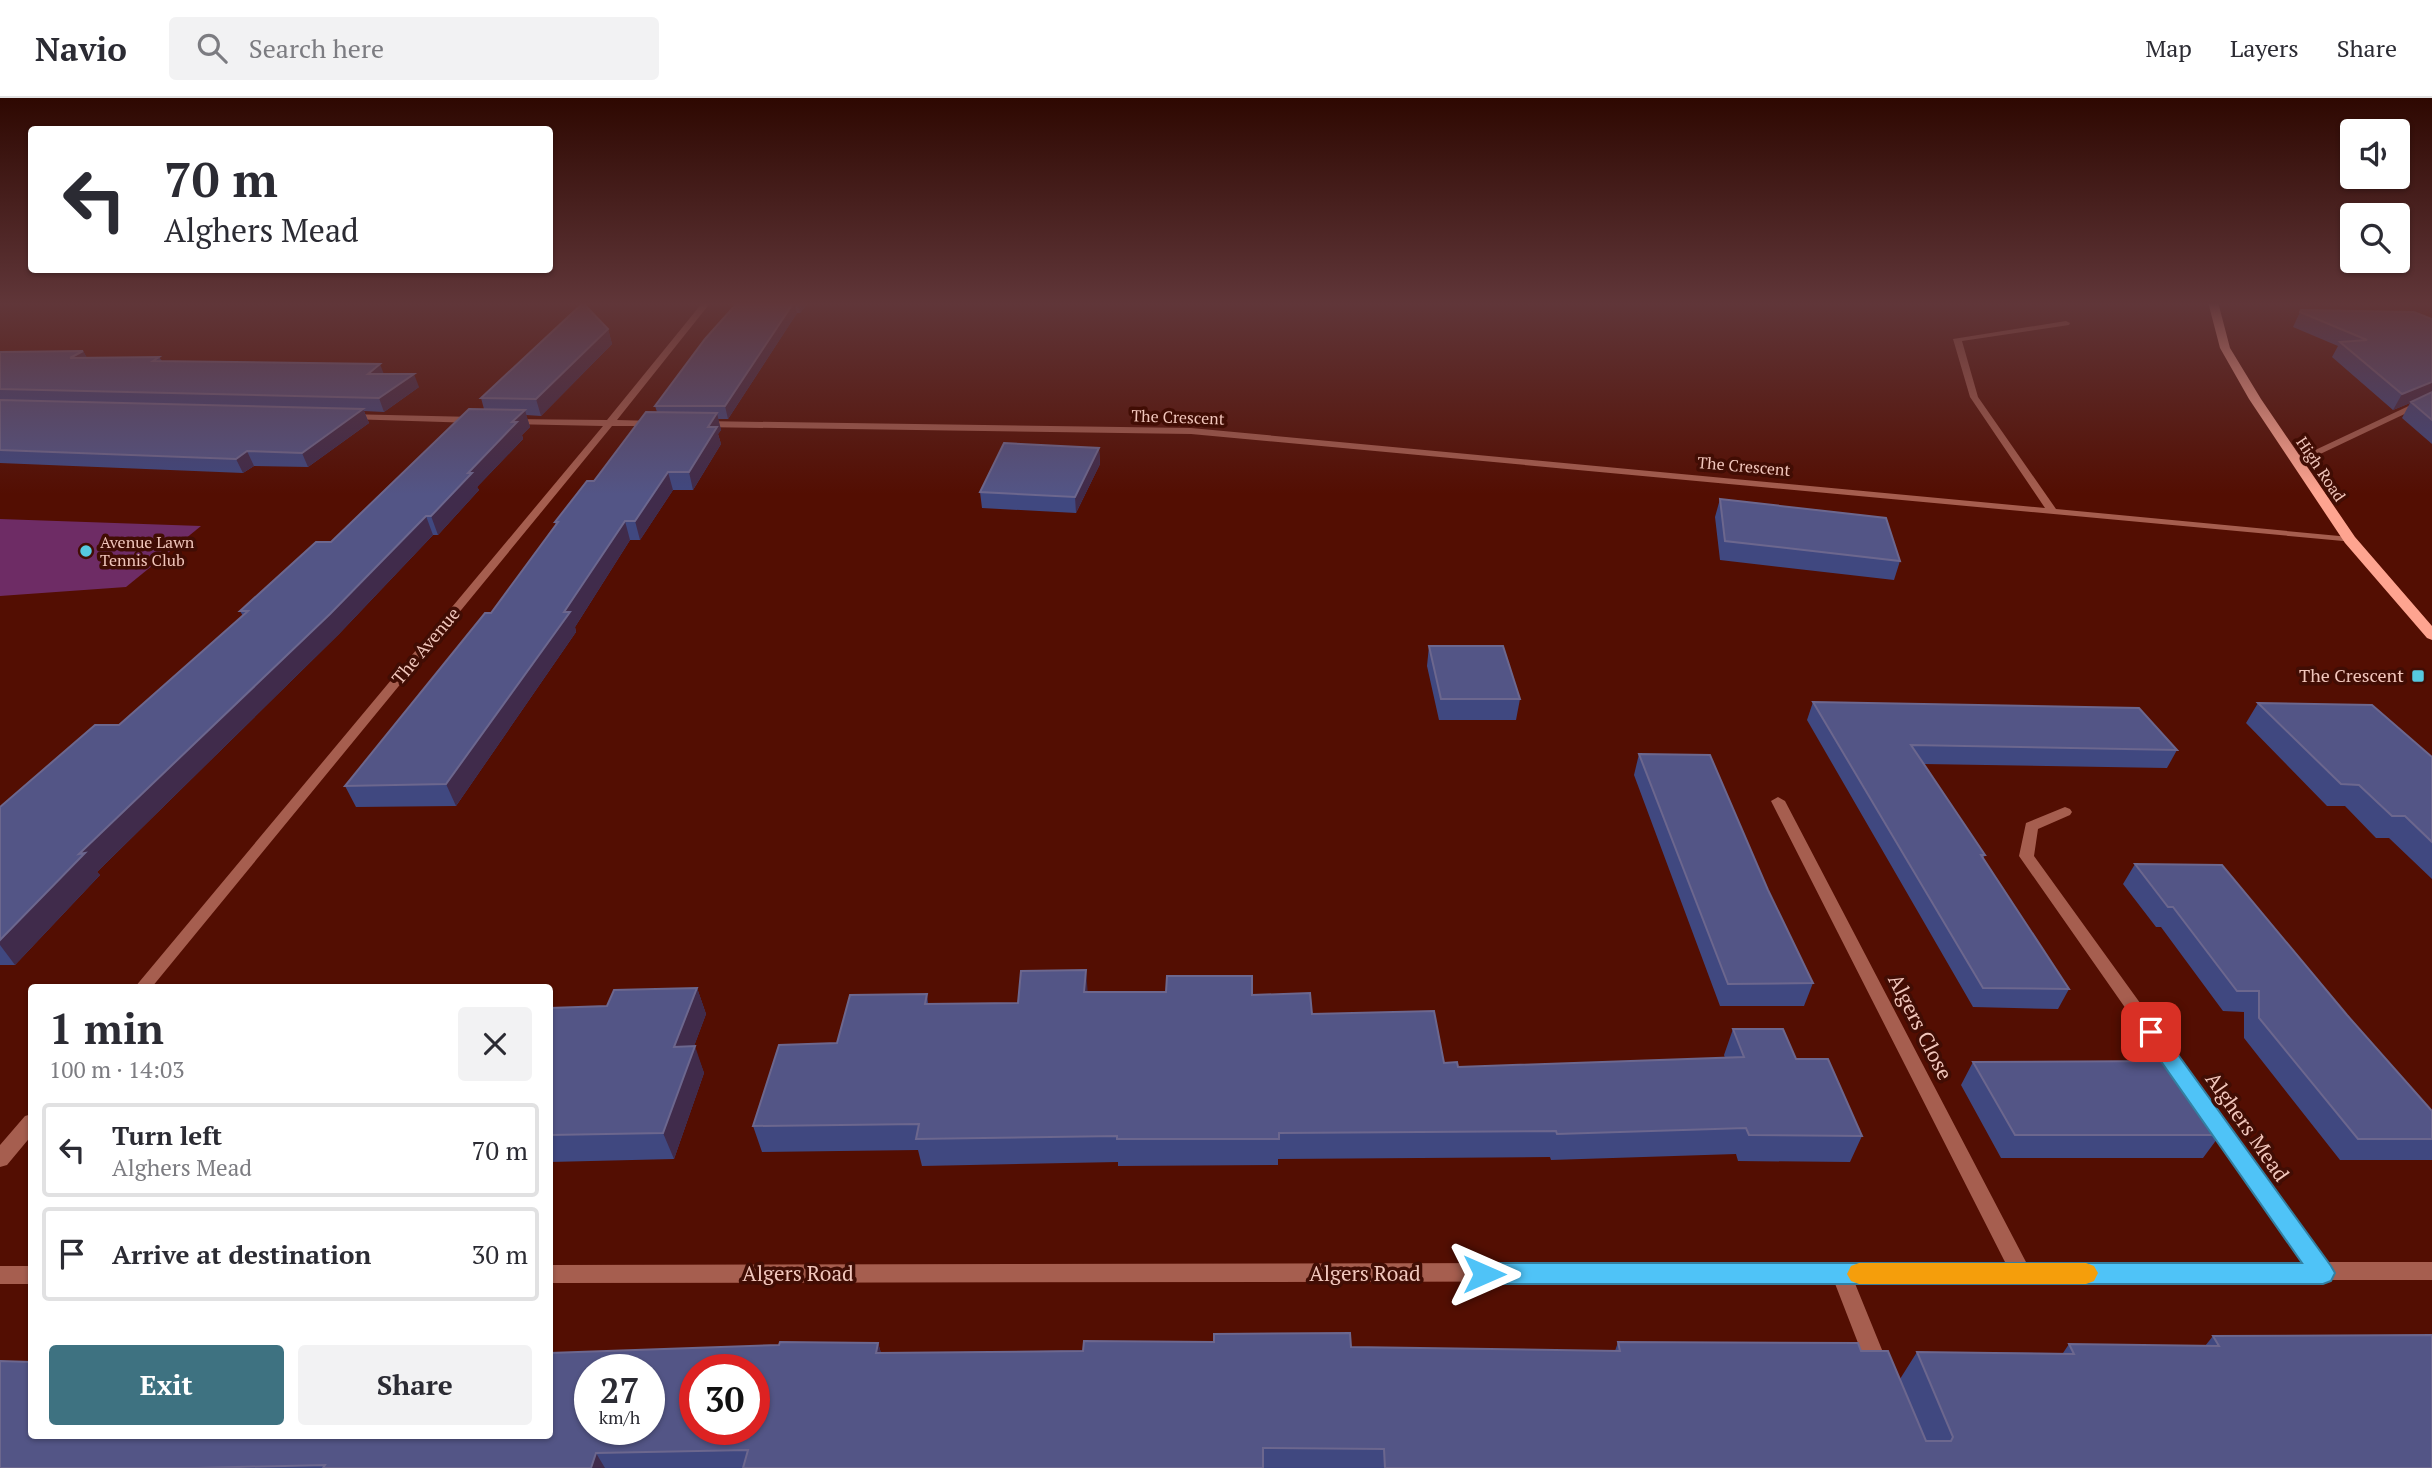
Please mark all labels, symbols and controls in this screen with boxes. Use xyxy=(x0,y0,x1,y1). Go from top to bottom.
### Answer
search box xyxy=(169,17,659,80)
text: Navio xyxy=(35,27,127,70)
icon: search xyxy=(193,29,231,67)
text: Search here xyxy=(249,31,384,65)
text: Map xyxy=(2145,32,2192,64)
text: Layers xyxy=(2230,32,2299,64)
text: Share xyxy=(2337,32,2397,64)
map controls xyxy=(2340,119,2410,273)
button: sound xyxy=(2340,119,2410,189)
text: 70 m xyxy=(164,146,278,211)
icon: left xyxy=(49,154,140,245)
button: search xyxy=(2340,203,2410,273)
text: Alghers Mead xyxy=(164,209,359,251)
street label: The Crescent xyxy=(1131,404,1225,430)
street label: High Road xyxy=(2291,432,2351,506)
street label: The Crescent xyxy=(1697,451,1792,481)
place label: Avenue Lawn Tennis Club xyxy=(100,531,195,571)
marker: Avenue Lawn Tennis Club xyxy=(78,543,94,559)
street label: The Avenue xyxy=(386,602,465,689)
place label: The Crescent xyxy=(2299,663,2404,687)
marker: The Crescent xyxy=(2410,668,2426,684)
street label: Algers Close xyxy=(1882,969,1960,1084)
text: 1 min xyxy=(49,1000,164,1056)
pin xyxy=(2121,1002,2181,1062)
button: close xyxy=(458,1007,532,1081)
icon: arrive xyxy=(2132,1013,2170,1051)
text: 100 m · 14:03 xyxy=(49,1054,184,1085)
street label: Alghers Mead xyxy=(2200,1066,2296,1187)
text: Turn left xyxy=(112,1118,222,1152)
icon: left xyxy=(53,1131,91,1169)
text: 70 m xyxy=(472,1133,528,1167)
text: Alghers Mead xyxy=(112,1152,252,1183)
icon: arrive xyxy=(53,1235,91,1273)
text: Arrive at destination xyxy=(112,1237,371,1271)
text: 30 m xyxy=(472,1237,528,1271)
position arrow xyxy=(1447,1237,1521,1311)
street label: Algers Road xyxy=(742,1259,854,1287)
street label: Algers Road xyxy=(1309,1259,1421,1287)
button: Exit xyxy=(49,1345,284,1425)
button: Share xyxy=(298,1345,532,1425)
speed limit sign: 30 xyxy=(679,1354,770,1445)
text: 27 xyxy=(600,1367,639,1413)
text: km/h xyxy=(599,1405,640,1429)

